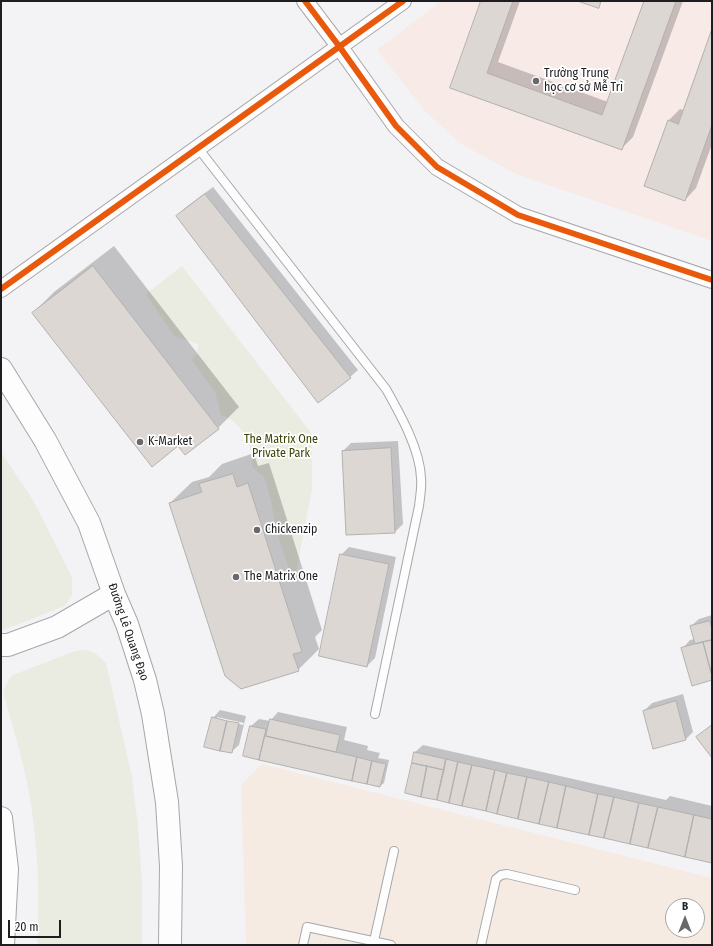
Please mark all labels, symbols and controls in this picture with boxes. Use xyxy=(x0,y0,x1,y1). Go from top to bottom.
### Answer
place label: Trường Trung học cơ sở Mễ Trì xyxy=(544,67,623,95)
marker: Trường Trung học cơ sở Mễ Trì xyxy=(531,76,541,86)
park label: The Matrix One Private Park xyxy=(244,433,318,461)
place label: K-Market xyxy=(148,435,192,449)
marker: K-Market xyxy=(135,437,145,447)
place label: Chickenzip xyxy=(265,523,317,537)
marker: Chickenzip xyxy=(252,525,262,535)
place label: The Matrix One xyxy=(244,570,318,584)
marker: The Matrix One xyxy=(231,572,241,582)
street label: Đường Lê Quang Đạo xyxy=(105,581,151,683)
north arrow xyxy=(665,898,705,938)
text: B xyxy=(682,900,688,913)
scale bar xyxy=(10,912,63,938)
text: 20 m xyxy=(15,920,39,934)

